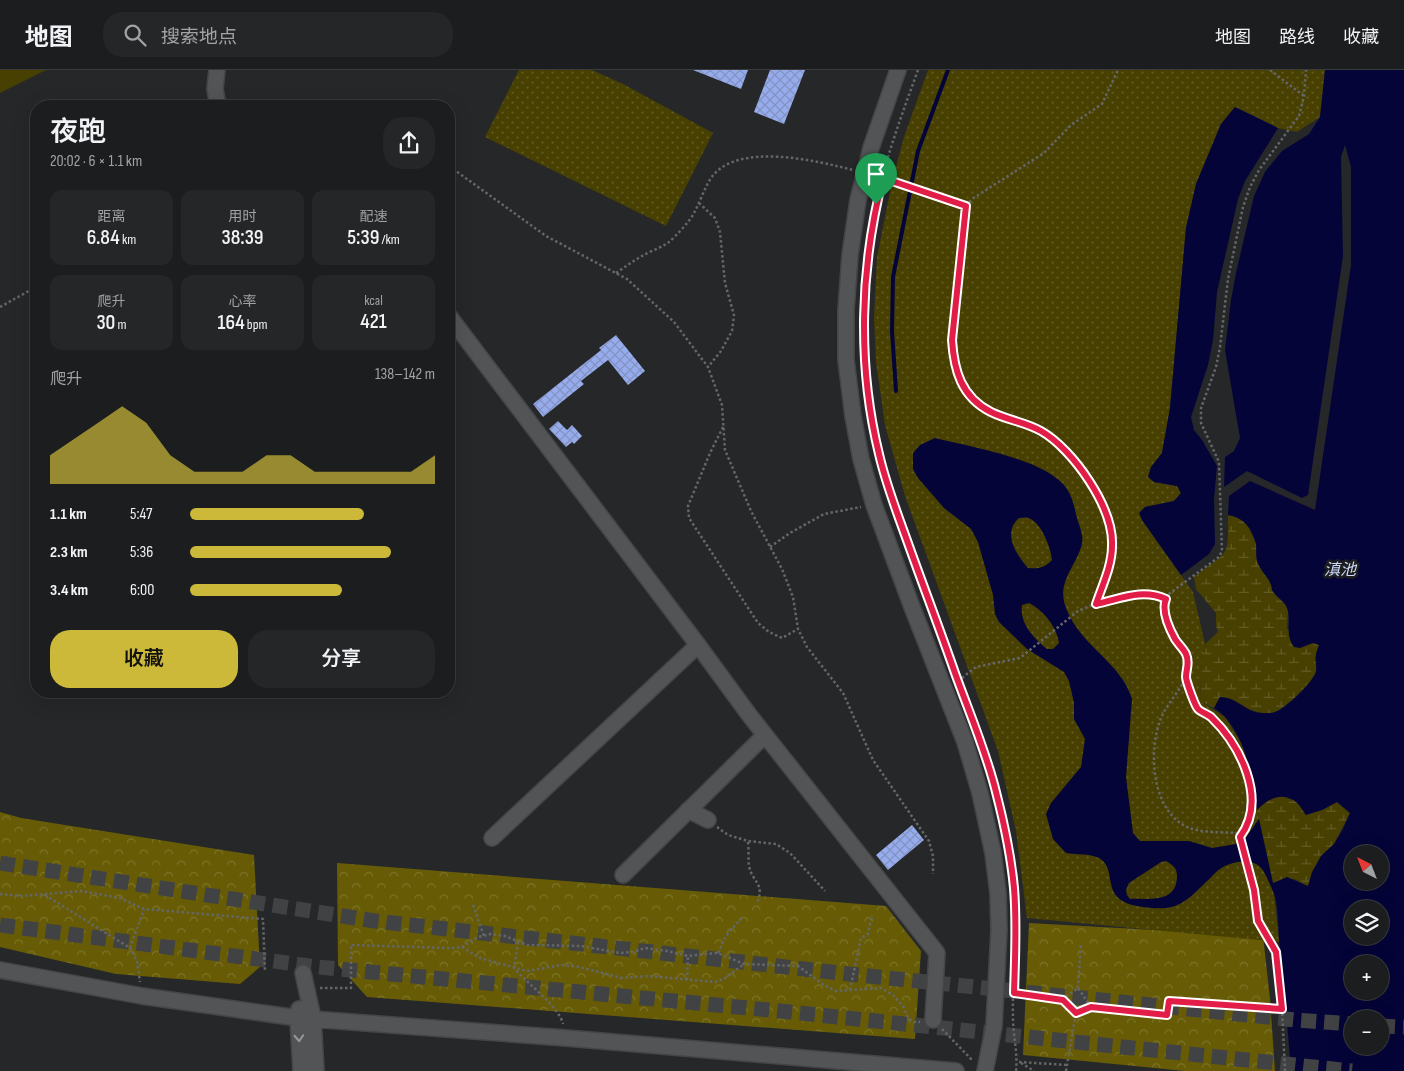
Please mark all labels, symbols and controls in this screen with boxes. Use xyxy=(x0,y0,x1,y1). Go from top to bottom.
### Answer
search box xyxy=(103,12,453,57)
icon: search xyxy=(121,21,149,49)
text: 地图 xyxy=(25,23,73,52)
text: 搜索地点 xyxy=(161,26,237,49)
text: 地图 xyxy=(1215,27,1251,48)
text: 路线 xyxy=(1279,27,1315,48)
text: 收藏 xyxy=(1343,27,1379,48)
text: 夜跑 xyxy=(50,116,106,149)
button: share xyxy=(383,117,435,169)
text: 20:02 · 6 × 1.1 km xyxy=(50,152,142,171)
pin xyxy=(855,153,897,204)
icon: arrive xyxy=(862,160,890,188)
text: 距离 xyxy=(98,208,126,225)
text: 用时 xyxy=(229,208,257,225)
text: 配速 xyxy=(360,208,388,225)
text: 6.84 xyxy=(87,225,120,250)
text: 38:39 xyxy=(222,225,264,250)
text: 5:39 xyxy=(347,225,379,250)
text: km xyxy=(120,231,136,248)
text: /km xyxy=(379,231,400,248)
text: kcal xyxy=(364,292,383,309)
text: 爬升 xyxy=(98,293,126,310)
text: 心率 xyxy=(229,293,257,310)
text: 421 xyxy=(360,309,387,334)
text: 30 xyxy=(96,310,115,335)
text: 164 xyxy=(218,310,245,335)
text: m xyxy=(115,316,127,333)
text: bpm xyxy=(245,316,267,333)
text: 138–142 m xyxy=(375,365,435,384)
text: 爬升 xyxy=(50,370,82,389)
text: 1.1 km xyxy=(50,505,87,524)
text: 5:47 xyxy=(130,505,152,524)
text: 2.3 km xyxy=(50,543,88,562)
text: 5:36 xyxy=(130,543,153,562)
water label: 滇池 xyxy=(1324,561,1358,580)
text: 3.4 km xyxy=(50,581,88,600)
text: 6:00 xyxy=(130,581,154,600)
button: 收藏 xyxy=(50,630,238,688)
button: 分享 xyxy=(248,630,435,688)
north arrow xyxy=(1344,845,1389,890)
map controls xyxy=(1344,845,1389,1055)
button: layers xyxy=(1344,900,1389,945)
button: + xyxy=(1344,955,1389,1000)
button: − xyxy=(1344,1010,1389,1055)
one-way arrow xyxy=(294,1035,305,1043)

